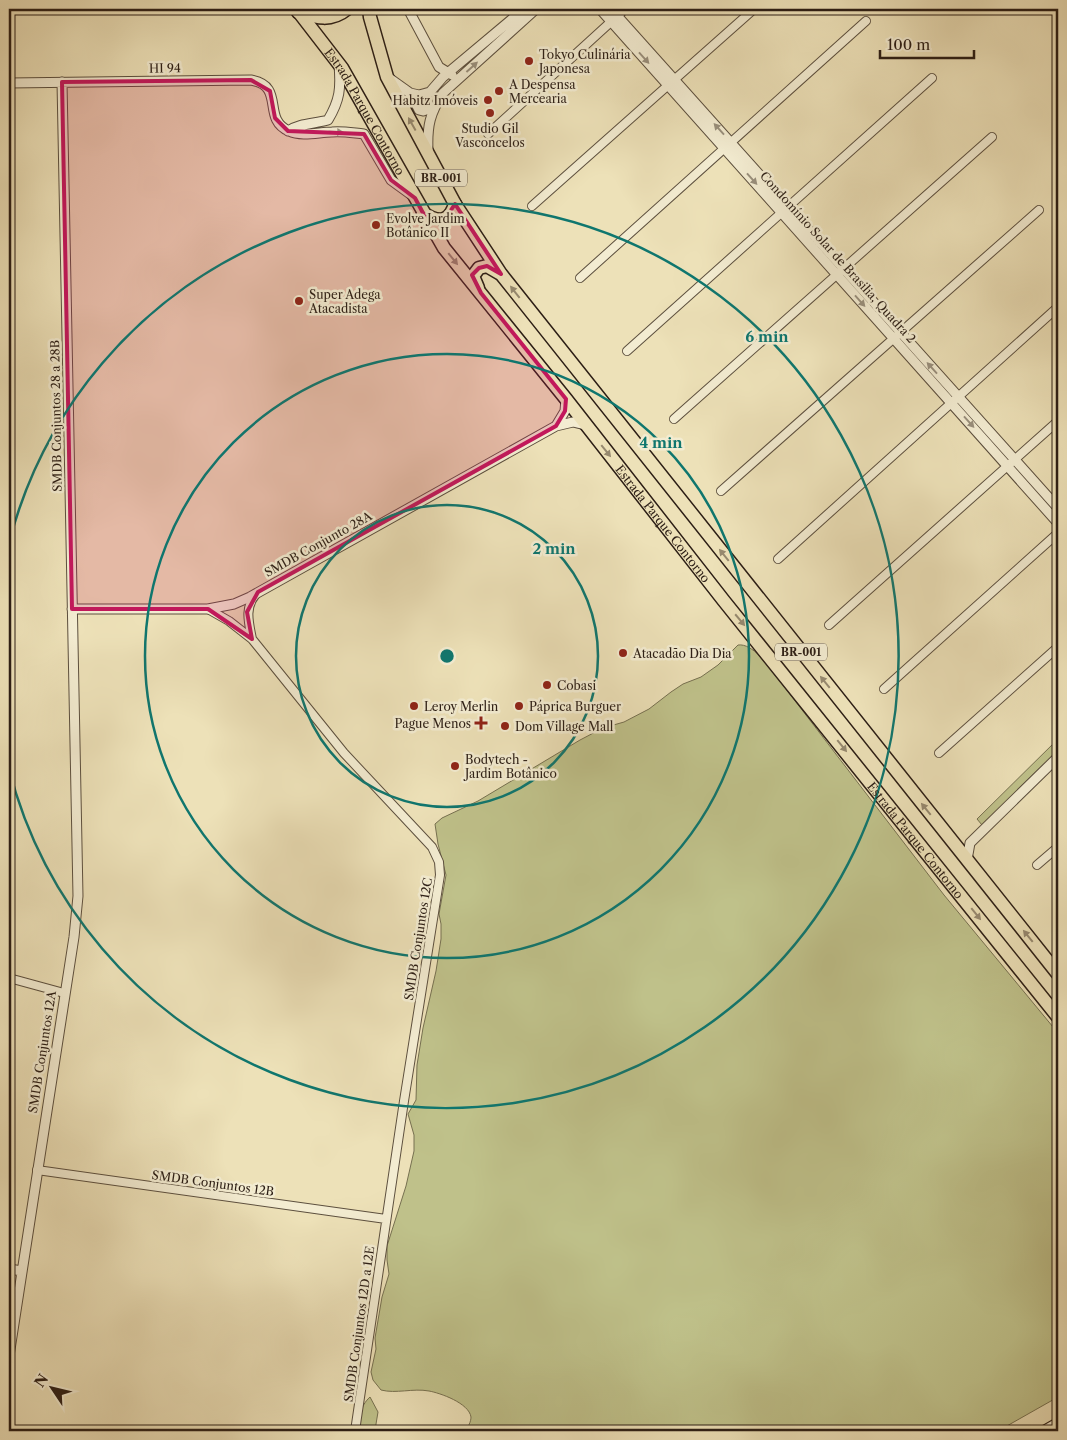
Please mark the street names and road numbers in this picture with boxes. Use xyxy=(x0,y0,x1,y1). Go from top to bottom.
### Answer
street label: Estrada Parque Contorno xyxy=(322,45,408,177)
street label: HI 94 xyxy=(149,60,181,76)
street label: Condomínio Solar de Brasilia, Quadra 2 xyxy=(757,168,919,346)
road number: BR-001 xyxy=(415,170,467,187)
street label: SMDB Conjuntos 28 a 28B xyxy=(47,340,65,492)
street label: Estrada Parque Contorno xyxy=(613,462,714,585)
street label: SMDB Conjunto 28A xyxy=(262,508,375,580)
road number: BR-001 xyxy=(775,644,827,660)
street label: Estrada Parque Contorno xyxy=(865,779,967,901)
street label: SMDB Conjuntos 12C xyxy=(401,877,435,1001)
street label: SMDB Conjuntos 12A xyxy=(25,989,59,1114)
street label: SMDB Conjuntos 12B xyxy=(151,1167,275,1199)
street label: SMDB Conjuntos 12D a 12E xyxy=(341,1245,377,1403)

